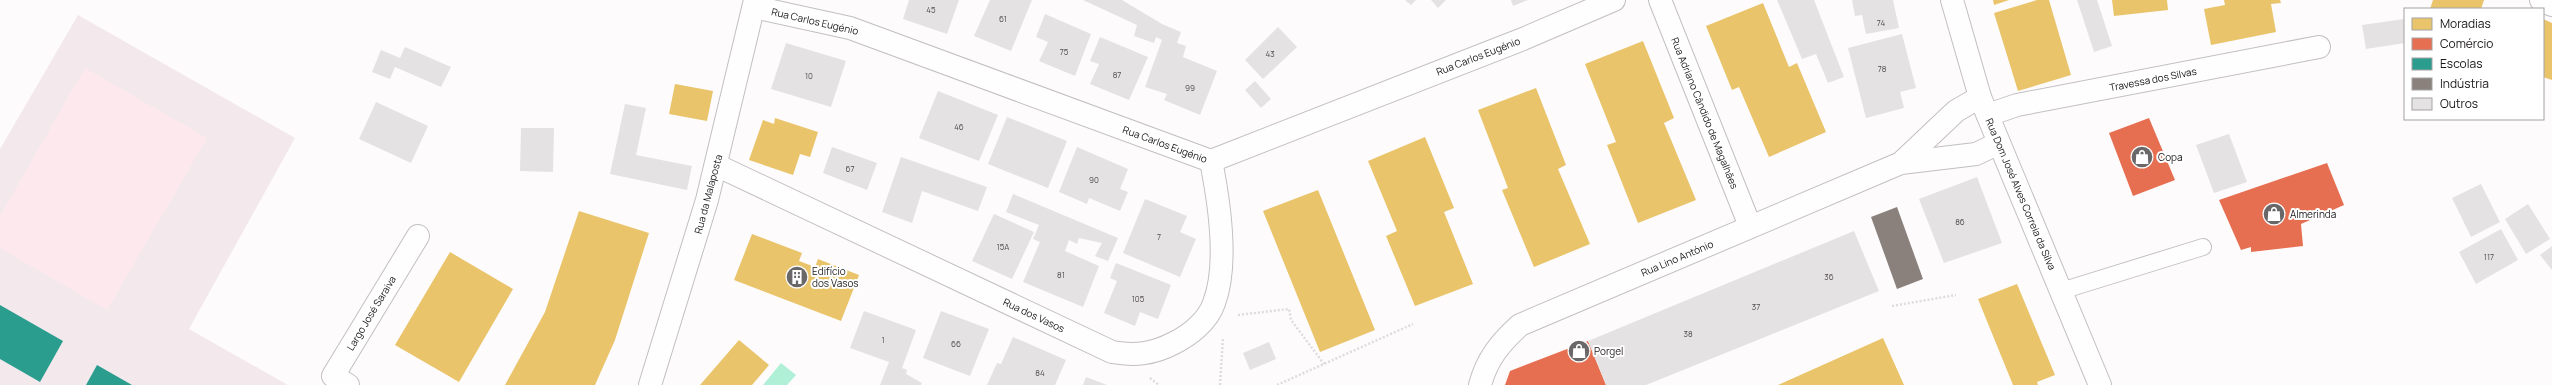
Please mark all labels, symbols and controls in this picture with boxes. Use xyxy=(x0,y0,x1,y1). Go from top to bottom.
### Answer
street label: Rua Carlos Eugénio xyxy=(770,4,860,38)
house number: 45 xyxy=(926,4,936,15)
legend xyxy=(2404,8,2544,120)
house number: 61 xyxy=(999,13,1007,24)
text: Moradias xyxy=(2440,15,2491,32)
house number: 74 xyxy=(1877,17,1885,28)
street label: Rua Carlos Eugénio xyxy=(1434,33,1522,78)
street label: Rua Adriano Cândido de Magalhães xyxy=(1668,35,1742,191)
text: Comércio xyxy=(2440,35,2493,52)
house number: 75 xyxy=(1060,46,1069,57)
house number: 43 xyxy=(1265,48,1275,59)
text: Escolas xyxy=(2440,55,2482,72)
house number: 78 xyxy=(1878,63,1887,74)
street label: Travessa dos Silvas xyxy=(2108,64,2198,94)
house number: 87 xyxy=(1113,69,1121,80)
house number: 10 xyxy=(805,70,813,81)
text: Indústria xyxy=(2440,75,2489,92)
house number: 99 xyxy=(1185,82,1195,93)
text: Outros xyxy=(2440,95,2478,112)
street label: Rua Dom José Alves Correia da Silva xyxy=(1983,116,2059,272)
house number: 46 xyxy=(954,121,964,132)
street label: Rua Carlos Eugénio xyxy=(1121,122,1209,166)
shop icon: Copa xyxy=(2129,144,2155,170)
place label: Copa xyxy=(2158,150,2183,164)
street label: Rua da Malaposta xyxy=(691,153,725,235)
house number: 67 xyxy=(846,163,854,174)
house number: 90 xyxy=(1089,174,1099,185)
shop icon: Almerinda xyxy=(2261,201,2287,227)
place label: Almerinda xyxy=(2290,207,2336,221)
house number: 86 xyxy=(1955,216,1965,227)
house number: 7 xyxy=(1157,231,1161,242)
street label: Rua Lino António xyxy=(1639,236,1715,280)
house number: 15A xyxy=(997,241,1009,252)
house number: 117 xyxy=(2484,251,2494,262)
building icon: Edifício dos Vasos xyxy=(784,264,810,290)
place label: Edifício dos Vasos xyxy=(812,264,859,290)
house number: 81 xyxy=(1057,269,1065,280)
house number: 36 xyxy=(1824,271,1834,282)
street label: Largo José Saraiva xyxy=(343,273,399,353)
house number: 105 xyxy=(1132,293,1145,304)
street label: Rua dos Vasos xyxy=(1001,295,1067,335)
house number: 37 xyxy=(1752,301,1760,312)
house number: 38 xyxy=(1683,328,1693,339)
house number: 1 xyxy=(881,334,885,345)
house number: 66 xyxy=(951,338,961,349)
shop icon: Porgel xyxy=(1566,338,1592,364)
place label: Porgel xyxy=(1594,344,1623,358)
house number: 84 xyxy=(1035,367,1045,378)

